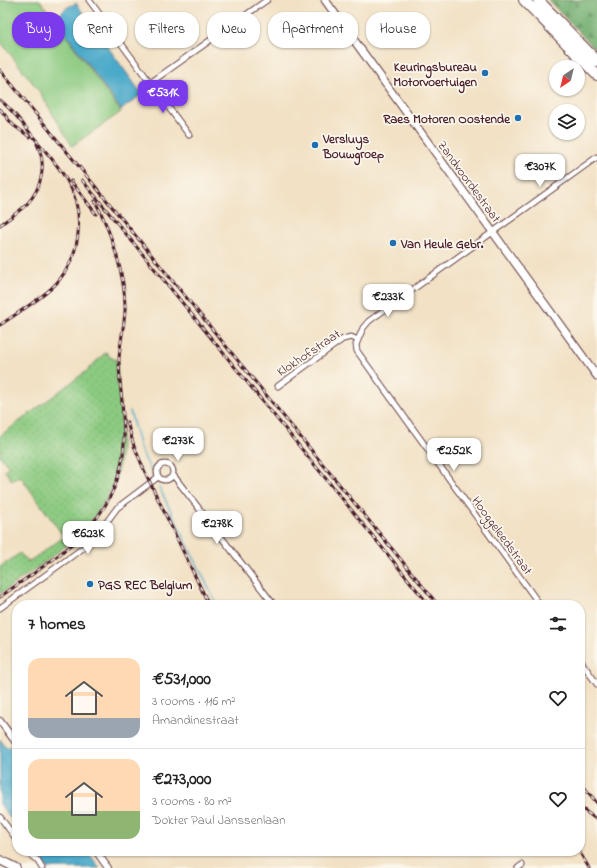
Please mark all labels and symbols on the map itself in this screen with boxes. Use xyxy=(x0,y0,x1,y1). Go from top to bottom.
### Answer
place label: Keuringsbureau Motorvoertuigen xyxy=(393,58,478,94)
north arrow xyxy=(549,60,585,96)
marker: Keuringsbureau Motorvoertuigen xyxy=(480,68,490,78)
pin: €531K xyxy=(135,80,191,114)
place label: Raes Motoren Oostende xyxy=(382,110,511,129)
marker: Raes Motoren Oostende xyxy=(513,113,523,123)
place label: Versluys Bouwgroep xyxy=(322,130,384,166)
street label: Zandvoordestraat xyxy=(433,137,505,227)
marker: Versluys Bouwgroep xyxy=(310,140,320,150)
pin: €307K xyxy=(512,154,568,188)
place label: Van Heule Gebr. xyxy=(400,235,484,254)
marker: Van Heule Gebr. xyxy=(388,238,398,248)
pin: €233K xyxy=(360,284,416,318)
street label: Klokhofstraat xyxy=(273,325,345,382)
pin: €273K xyxy=(150,428,206,462)
pin: €252K xyxy=(426,438,482,472)
street label: Hooggeleedstraat xyxy=(466,493,537,580)
pin: €278K xyxy=(189,511,245,545)
pin: €623K xyxy=(60,521,116,555)
place label: PGS REC Belgium xyxy=(98,576,192,597)
marker: PGS REC Belgium xyxy=(85,579,95,589)

